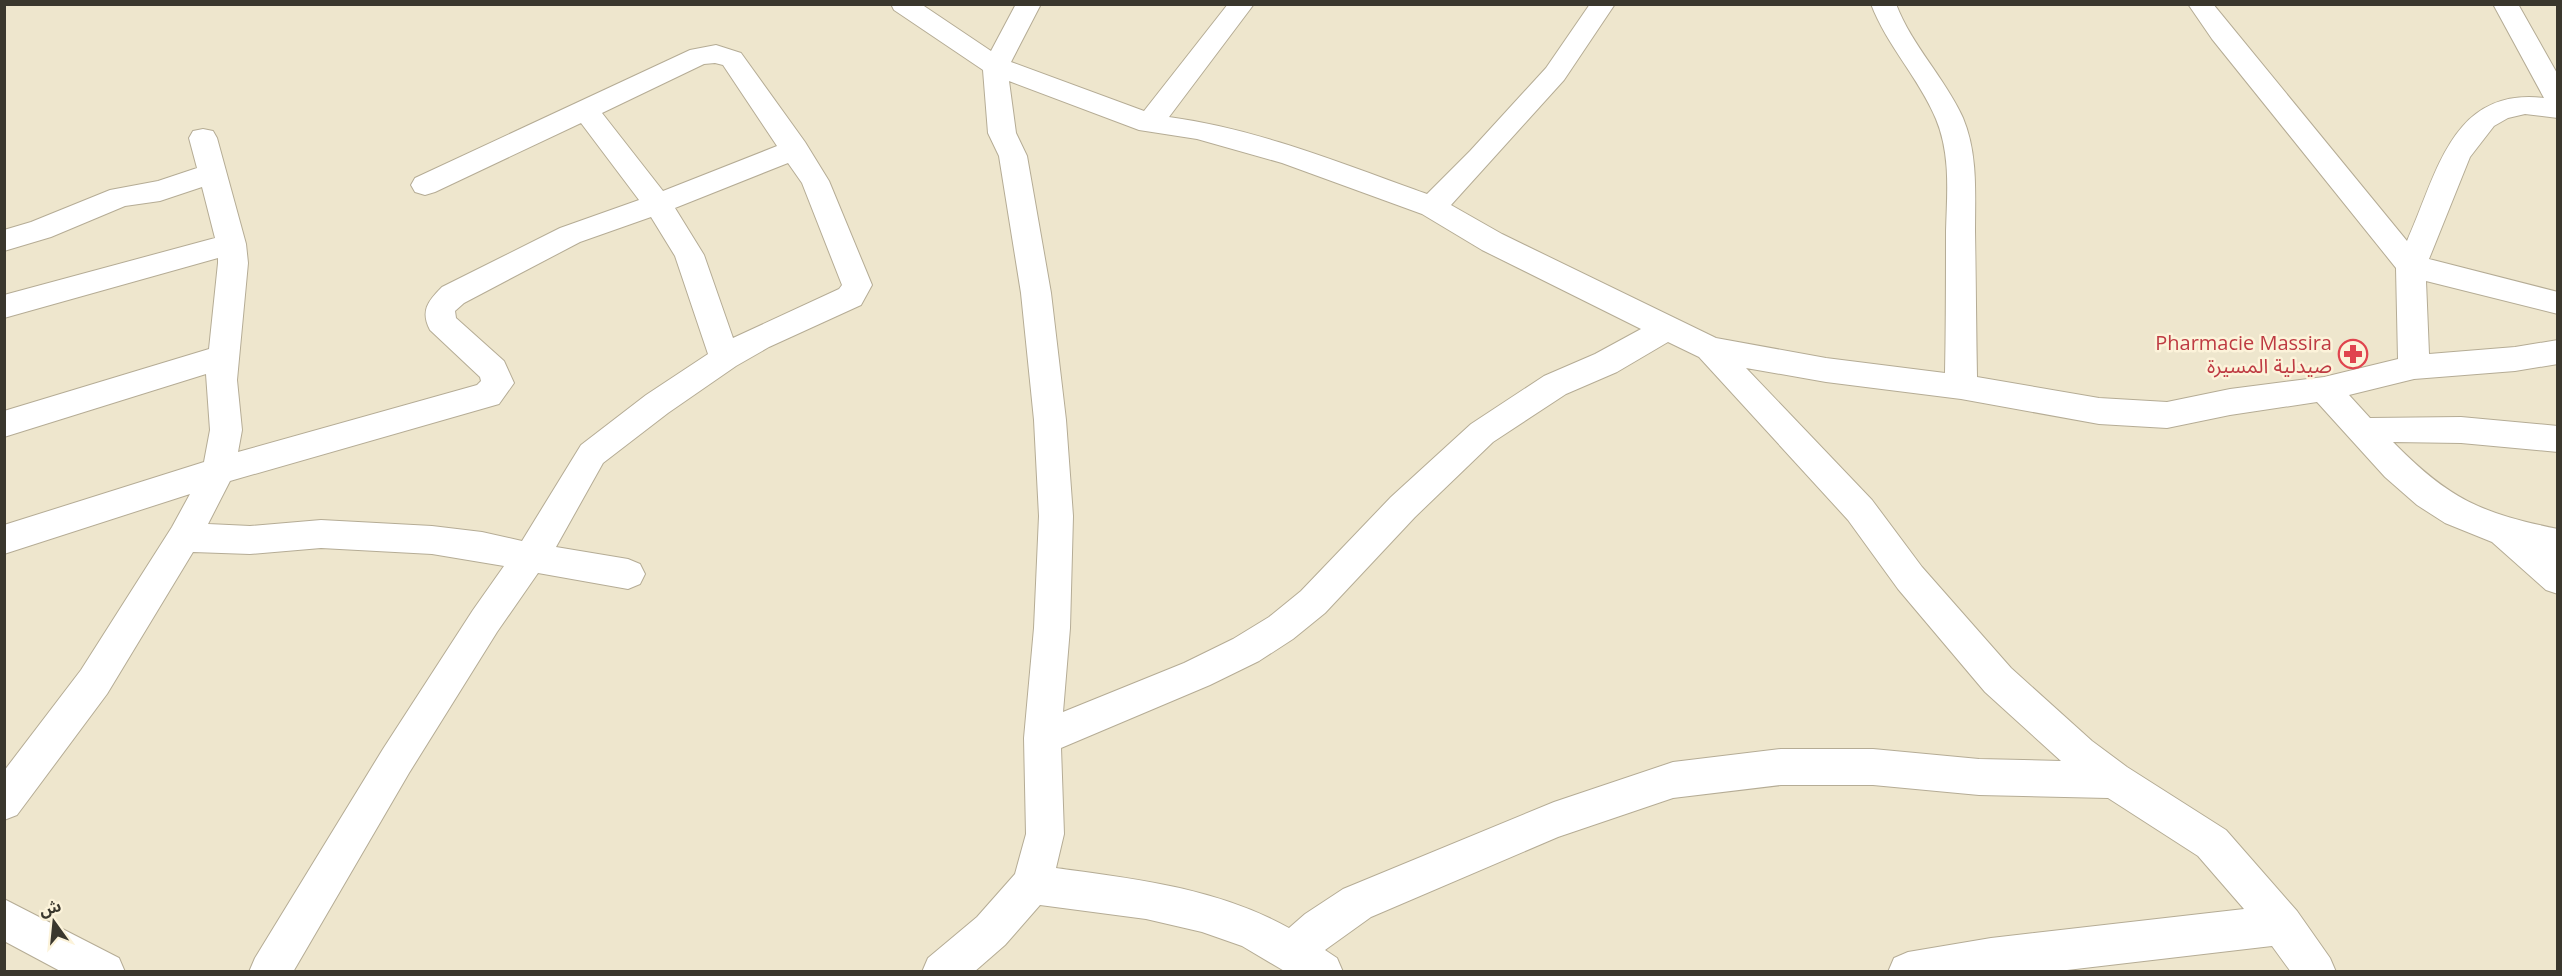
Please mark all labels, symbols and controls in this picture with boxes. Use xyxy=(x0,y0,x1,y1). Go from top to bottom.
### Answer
place label: Pharmacie Massira صيدلية المسيرة xyxy=(2155,329,2332,379)
pharmacy icon: Pharmacie Massira صيدلية المسيرة xyxy=(2337,338,2369,370)
north arrow xyxy=(24,892,84,952)
text: ش xyxy=(37,894,64,921)

